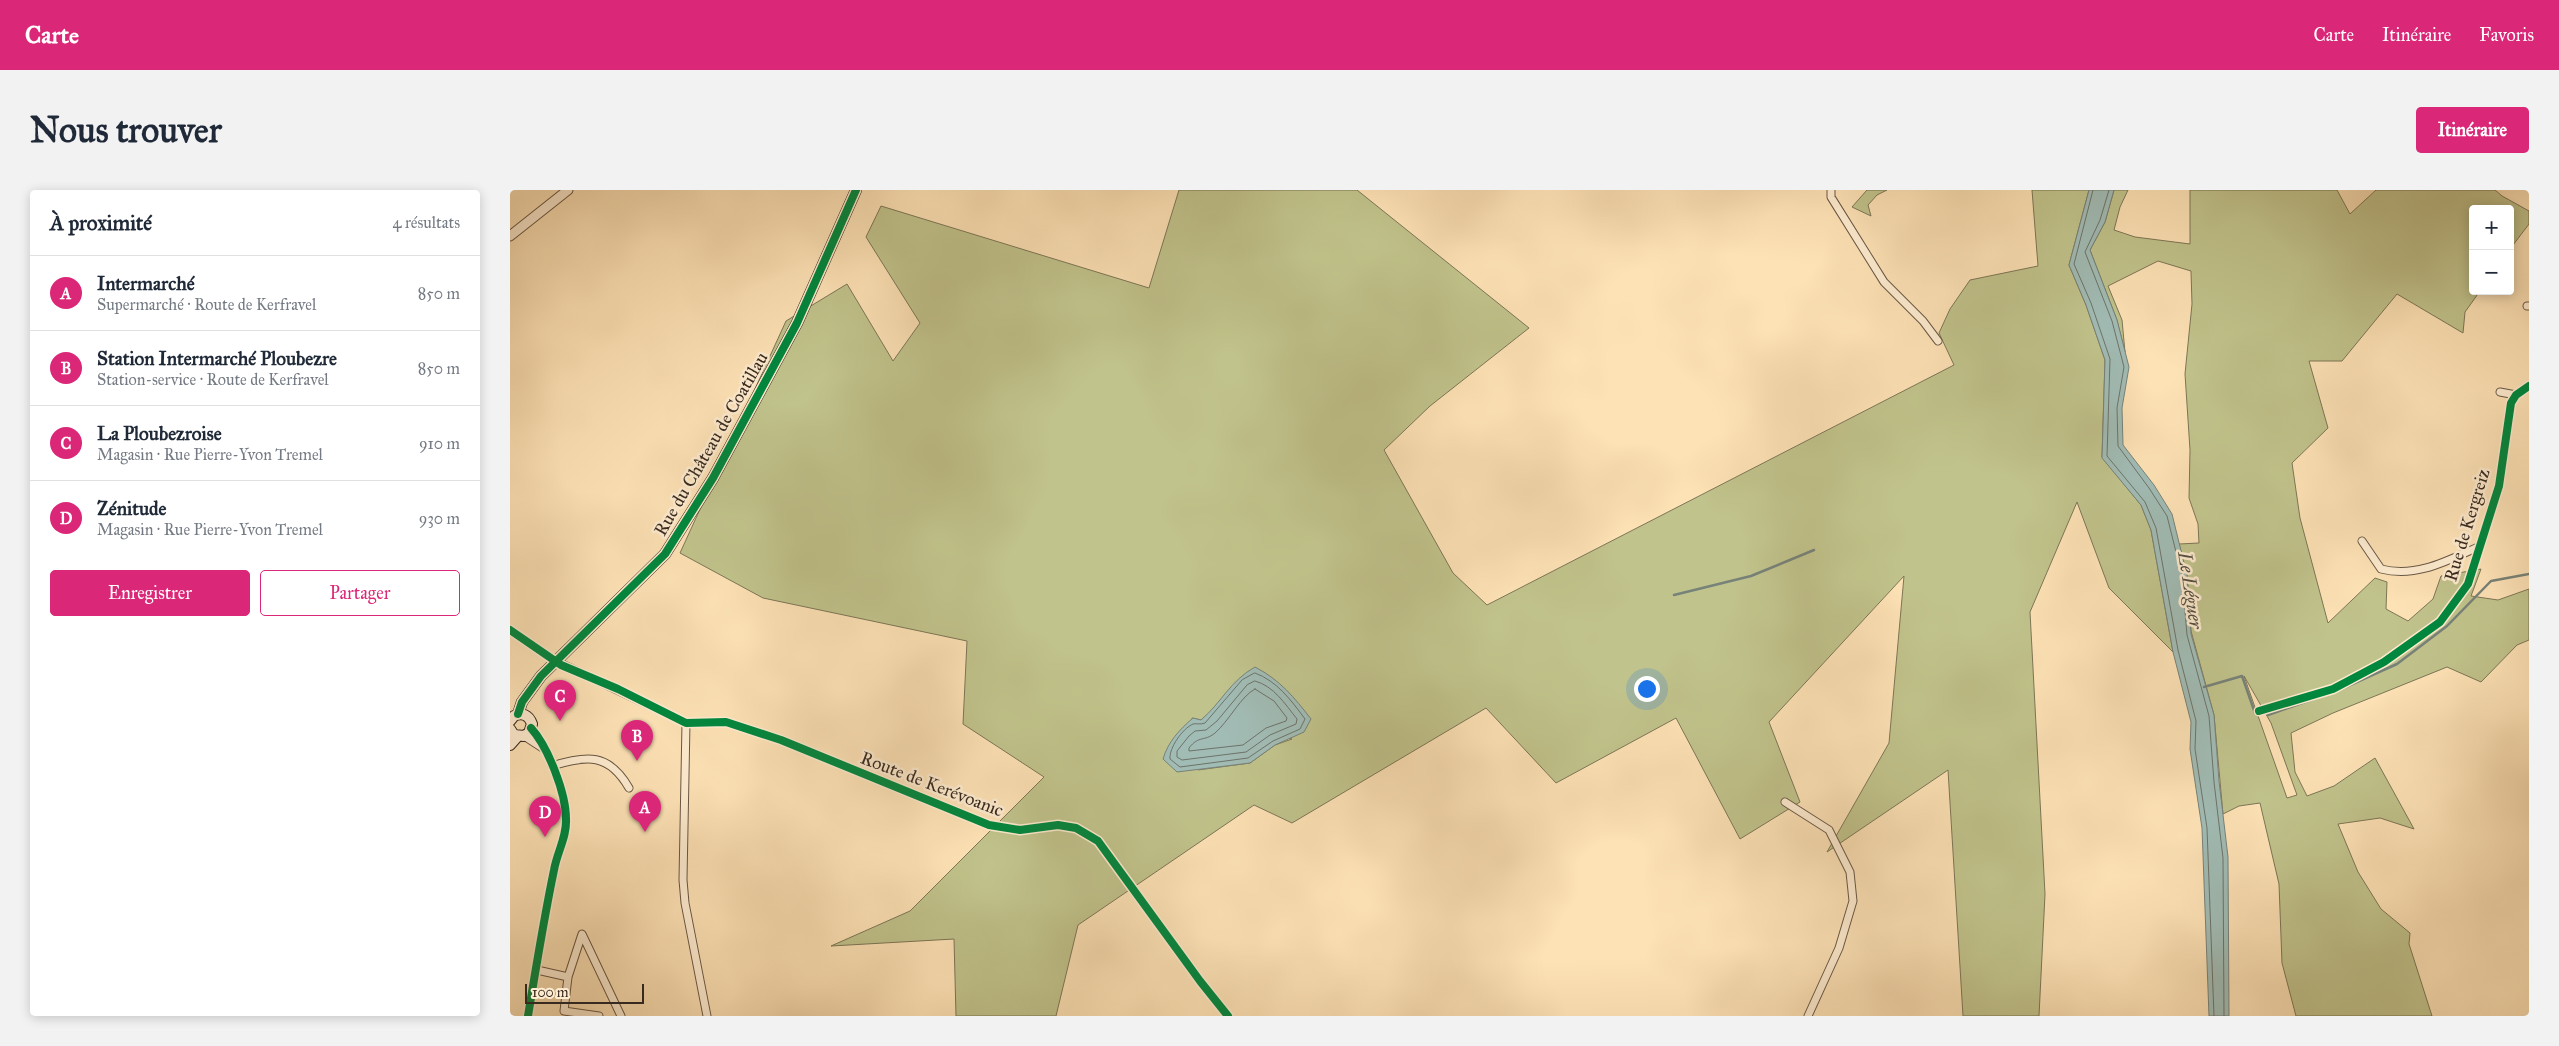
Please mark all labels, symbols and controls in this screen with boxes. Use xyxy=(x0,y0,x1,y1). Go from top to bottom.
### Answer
text: Carte xyxy=(25,20,79,50)
text: Carte xyxy=(2314,24,2354,46)
text: Itinéraire xyxy=(2382,24,2451,46)
text: Favoris xyxy=(2479,24,2534,46)
button: Itinéraire xyxy=(2416,107,2529,153)
text: Nous trouver xyxy=(30,109,222,152)
map controls xyxy=(2469,205,2514,295)
button: + xyxy=(2469,205,2514,250)
text: À proximité xyxy=(50,210,152,236)
text: 4 résultats xyxy=(393,213,460,232)
button: − xyxy=(2469,250,2514,295)
text: Intermarché xyxy=(97,272,195,295)
text: A xyxy=(61,284,71,303)
text: 850 m xyxy=(418,284,460,303)
text: Supermarché · Route de Kerfravel xyxy=(97,295,316,314)
text: Station Intermarché Ploubezre xyxy=(97,347,337,370)
street label: Rue du Château de Coatillau xyxy=(649,348,773,540)
text: B xyxy=(61,359,71,378)
text: 850 m xyxy=(418,359,460,378)
text: Station-service · Route de Kerfravel xyxy=(97,370,329,389)
text: La Ploubezroise xyxy=(97,422,222,445)
text: C xyxy=(61,434,71,453)
text: 910 m xyxy=(419,434,460,453)
text: Magasin · Rue Pierre-Yvon Tremel xyxy=(97,445,323,464)
street label: Rue de Kergreiz xyxy=(2439,466,2496,584)
text: Zénitude xyxy=(97,497,166,520)
text: D xyxy=(60,509,72,528)
text: 930 m xyxy=(419,509,460,528)
text: Magasin · Rue Pierre-Yvon Tremel xyxy=(97,520,323,539)
water label: Le Léguer xyxy=(2173,549,2208,631)
button: Enregistrer xyxy=(50,570,250,616)
button: Partager xyxy=(260,570,460,616)
your location xyxy=(1634,676,1660,702)
pin: C xyxy=(544,680,576,721)
pin: B xyxy=(621,720,653,761)
street label: Route de Kerévoanic xyxy=(858,747,1007,821)
pin: A xyxy=(629,791,661,832)
pin: D xyxy=(529,796,561,837)
scale bar xyxy=(525,981,644,1004)
text: 100 m xyxy=(532,984,569,1001)

